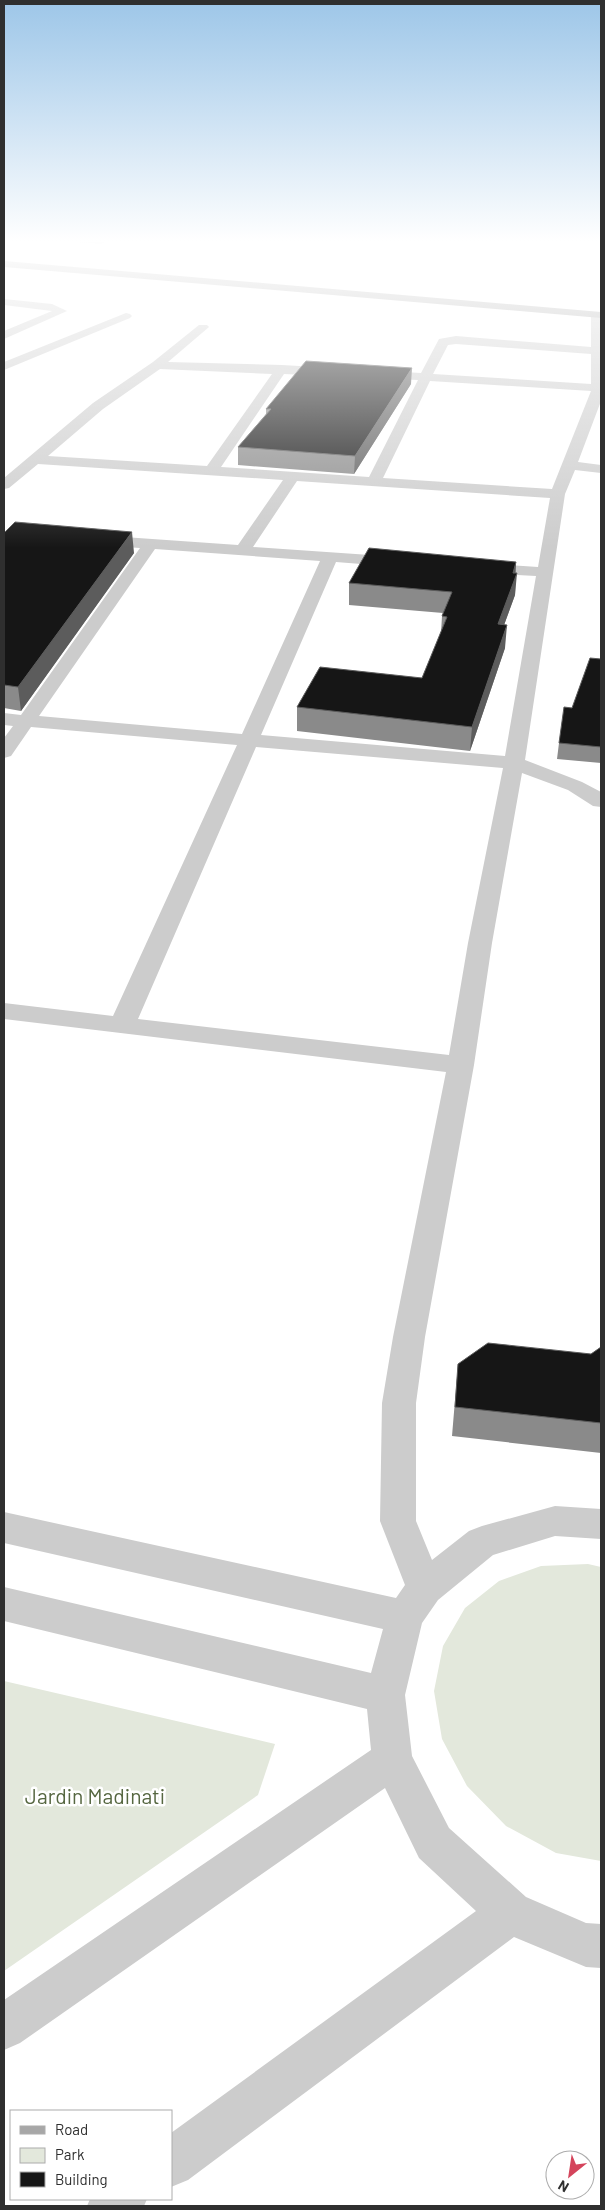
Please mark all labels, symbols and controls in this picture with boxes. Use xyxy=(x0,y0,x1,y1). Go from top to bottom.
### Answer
park label: Jardin Madinati xyxy=(25,1783,165,1808)
legend xyxy=(10,2110,172,2200)
text: Road xyxy=(55,2120,88,2138)
text: Park xyxy=(55,2145,85,2163)
north arrow xyxy=(545,2150,595,2200)
text: Building xyxy=(55,2170,108,2188)
text: N xyxy=(555,2177,572,2196)

